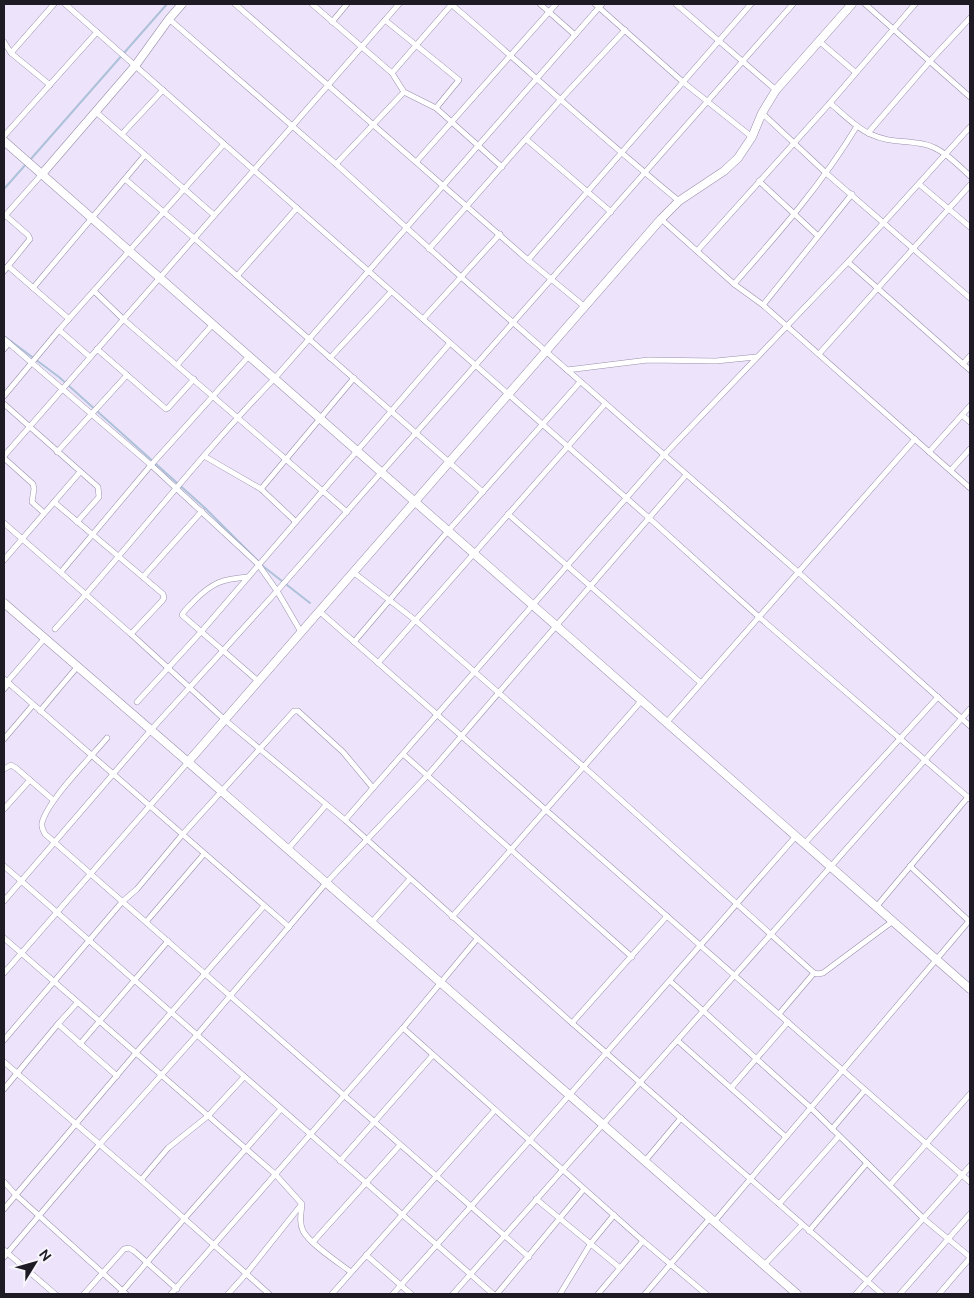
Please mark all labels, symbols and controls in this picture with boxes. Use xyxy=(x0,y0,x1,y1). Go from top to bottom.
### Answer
north arrow xyxy=(10,1238,60,1288)
text: N xyxy=(36,1246,55,1264)

